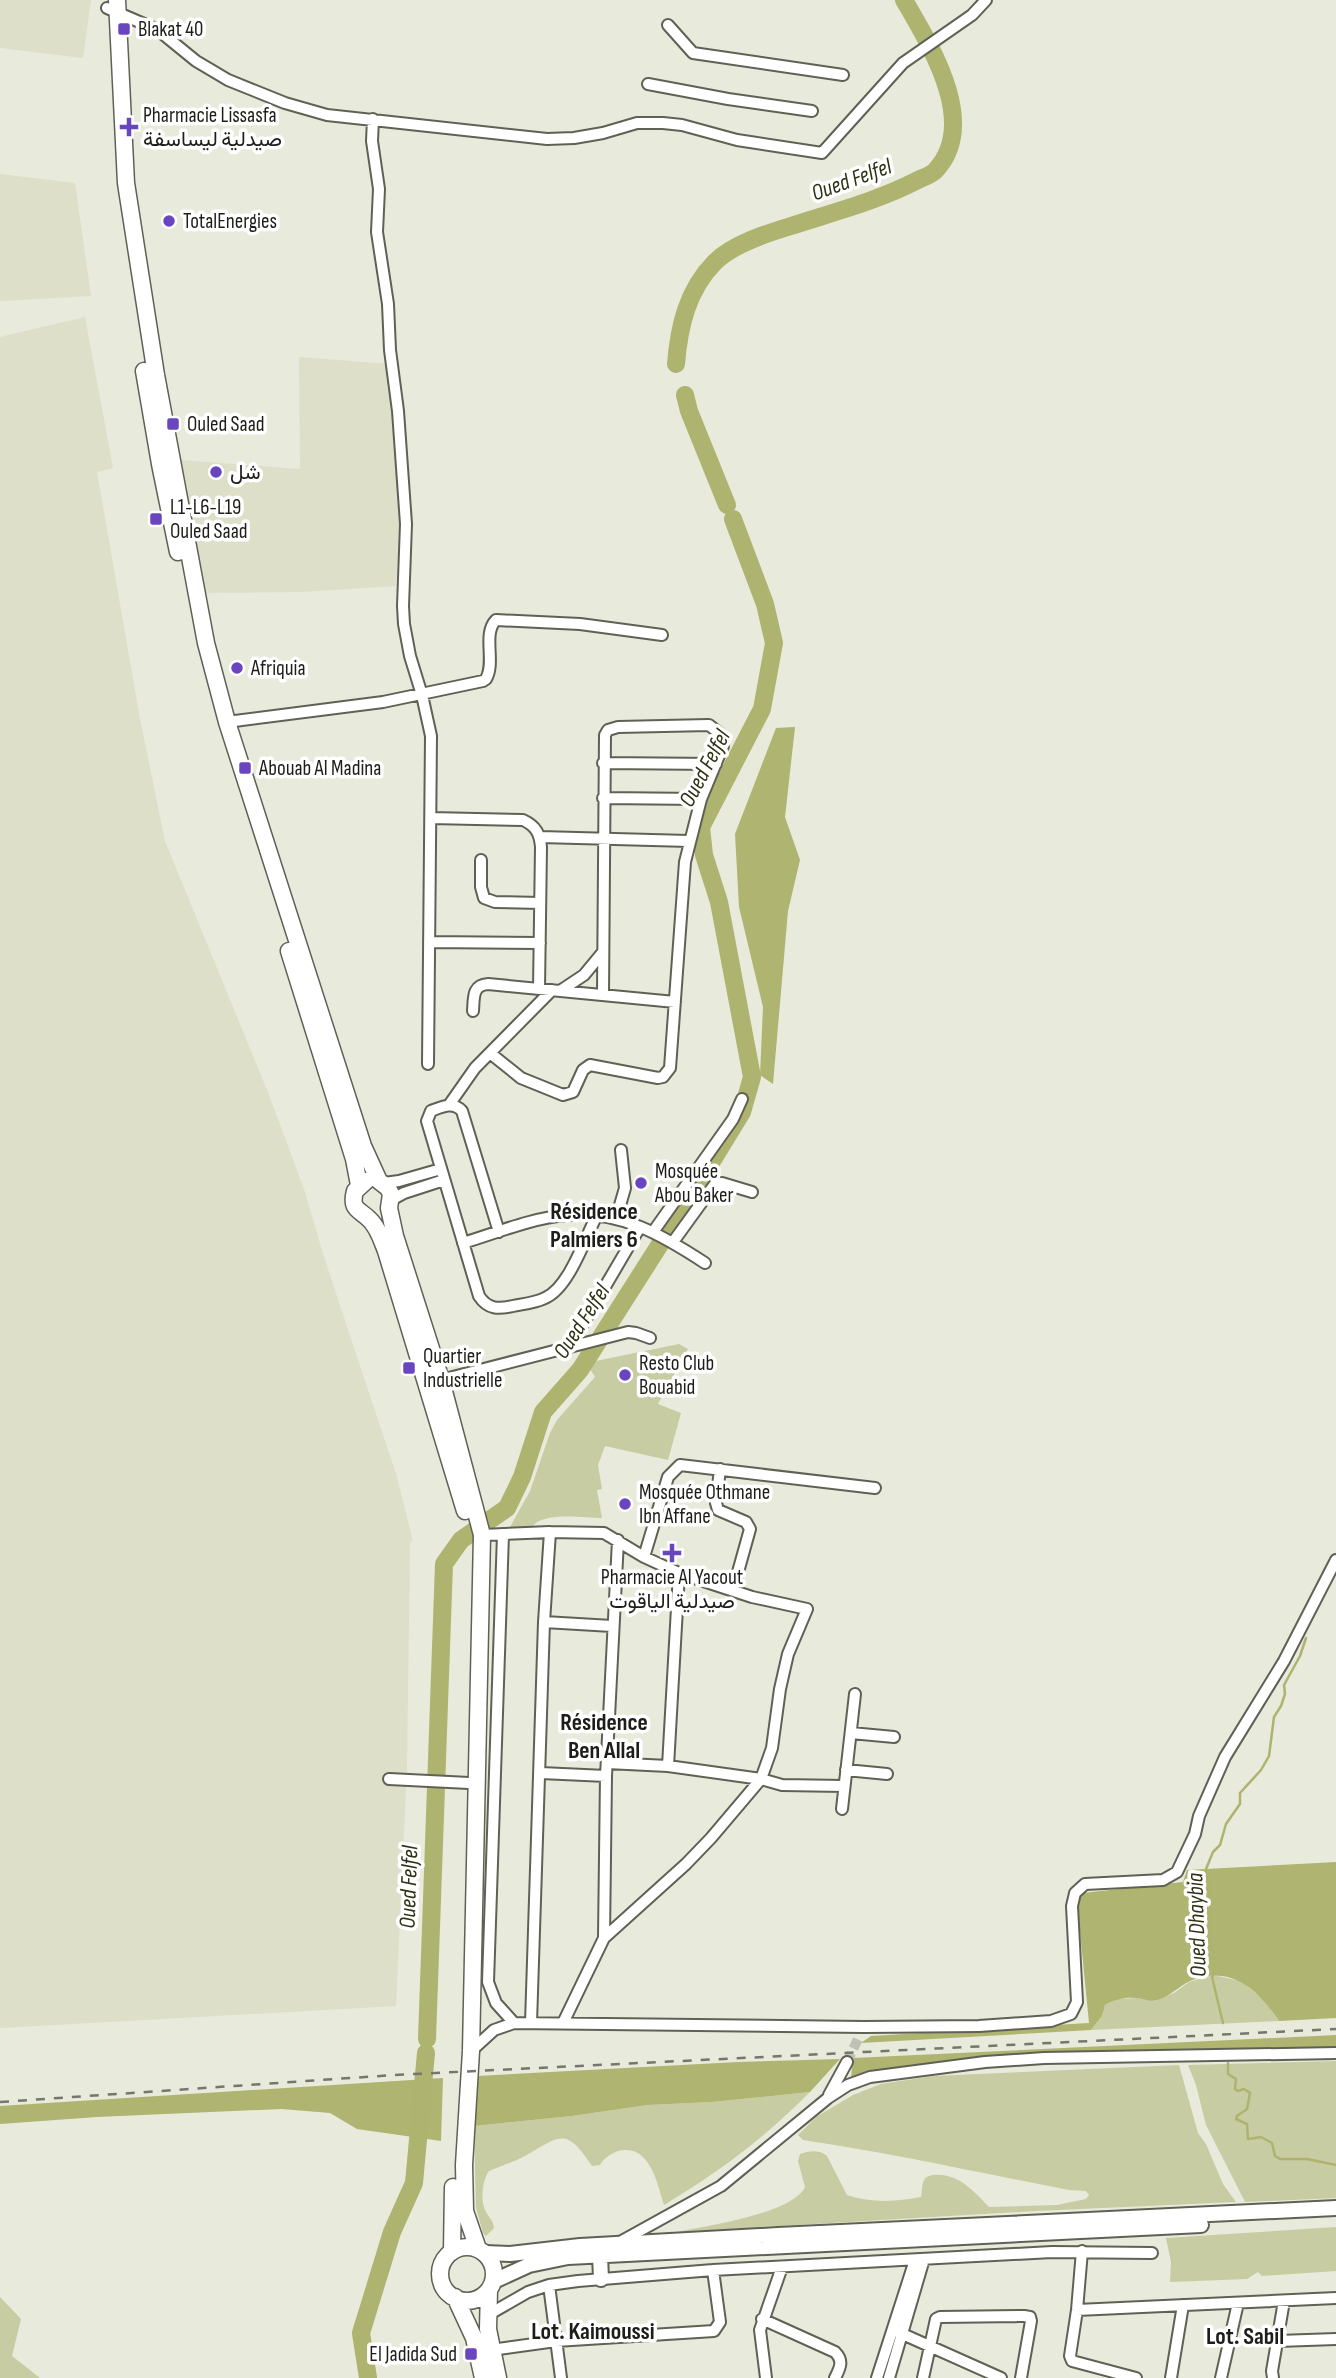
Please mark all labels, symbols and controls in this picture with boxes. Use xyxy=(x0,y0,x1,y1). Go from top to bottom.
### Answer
place label: Blakat 40 xyxy=(138,17,203,42)
marker: Blakat 40 xyxy=(116,21,132,37)
place label: Pharmacie Lissasfa صيدلية ليساسفة xyxy=(143,103,282,152)
marker: Pharmacie Lissasfa صيدلية ليساسفة xyxy=(121,119,137,135)
water label: Oued Felfel xyxy=(807,152,896,207)
place label: TotalEnergies xyxy=(183,209,277,234)
marker: TotalEnergies xyxy=(161,213,177,229)
place label: Ouled Saad xyxy=(187,412,265,437)
marker: Ouled Saad xyxy=(165,416,181,432)
place label: شل xyxy=(230,460,261,485)
marker: شل xyxy=(208,464,224,480)
place label: L1-L6-L19 Ouled Saad xyxy=(170,495,248,544)
marker: L1-L6-L19 Ouled Saad xyxy=(148,511,164,527)
place label: Afriquia xyxy=(250,656,306,681)
marker: Afriquia xyxy=(229,660,245,676)
water label: Oued Felfel xyxy=(673,724,737,812)
place label: Abouab Al Madina xyxy=(258,756,381,781)
marker: Abouab Al Madina xyxy=(237,760,253,776)
place label: Mosquée Abou Baker xyxy=(654,1159,733,1208)
marker: Mosquée Abou Baker xyxy=(633,1175,649,1191)
district label: Résidence Palmiers 6 xyxy=(550,1197,638,1254)
water label: Oued Felfel xyxy=(547,1278,617,1364)
place label: Quartier Industrielle xyxy=(423,1344,502,1393)
place label: Resto Club Bouabid xyxy=(639,1351,714,1400)
marker: Quartier Industrielle xyxy=(401,1360,417,1376)
marker: Resto Club Bouabid xyxy=(617,1367,633,1383)
place label: Mosquée Othmane Ibn Affane xyxy=(639,1480,770,1529)
marker: Mosquée Othmane Ibn Affane xyxy=(617,1496,633,1512)
marker: Pharmacie Al Yacout صيدلية الياقوت xyxy=(664,1545,680,1561)
place label: Pharmacie Al Yacout صيدلية الياقوت xyxy=(601,1565,743,1614)
district label: Résidence Ben Allal xyxy=(560,1708,648,1765)
water label: Oued Felfel xyxy=(394,1844,424,1929)
water label: Oued Dhaybia xyxy=(1181,1872,1213,1977)
district label: Lot. Kaimoussi xyxy=(531,2317,655,2346)
district label: Lot. Sabil xyxy=(1206,2322,1284,2351)
place label: El Jadida Sud xyxy=(369,2342,457,2367)
marker: El Jadida Sud xyxy=(463,2346,479,2362)

